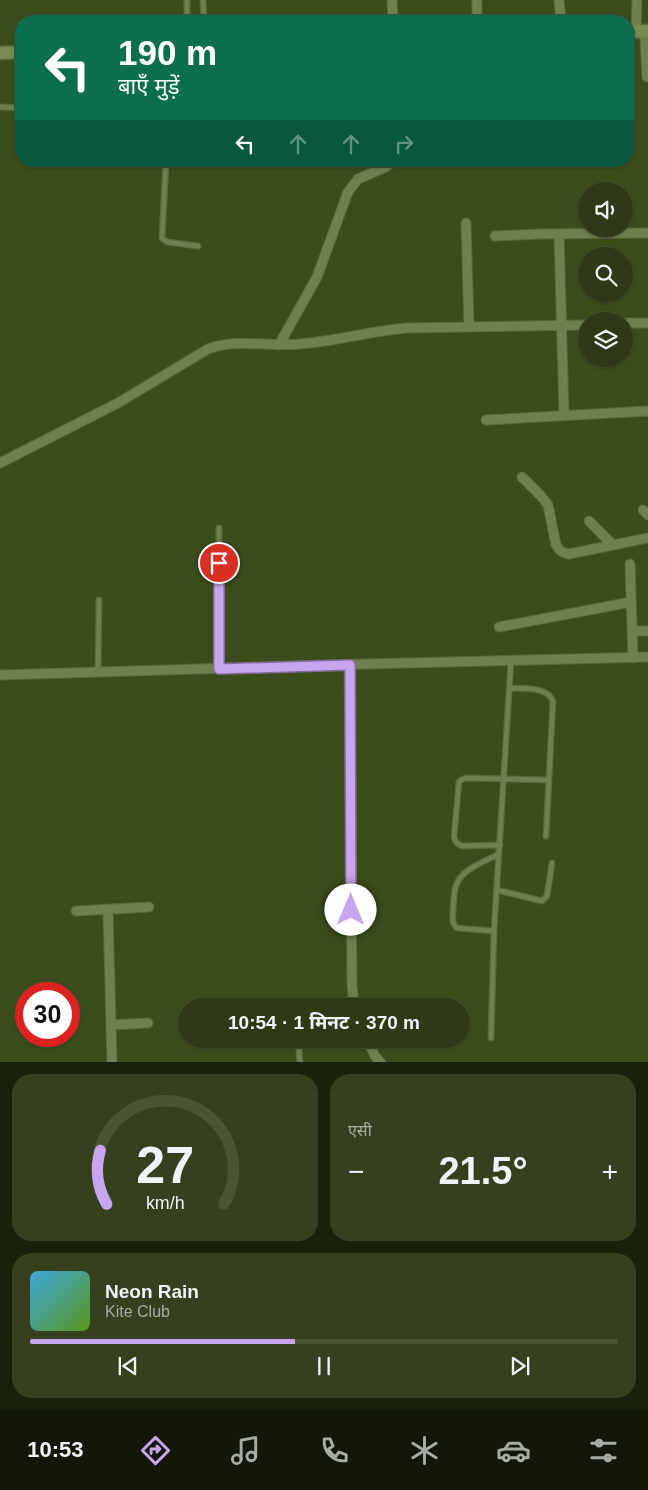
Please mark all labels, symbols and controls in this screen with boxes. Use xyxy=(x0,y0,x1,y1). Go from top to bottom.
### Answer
text: 190 m xyxy=(118,33,217,72)
icon: left xyxy=(35,35,100,100)
text: बाएँ मुड़ें xyxy=(118,74,179,99)
icon: left xyxy=(231,130,259,158)
icon: ahead xyxy=(284,130,312,158)
icon: ahead xyxy=(337,130,365,158)
icon: right xyxy=(390,130,418,158)
map controls xyxy=(578,182,633,367)
button: sound xyxy=(578,182,633,237)
button: search xyxy=(578,247,633,302)
button: layers xyxy=(578,312,633,367)
pin xyxy=(198,542,240,584)
icon: arrive xyxy=(205,549,233,577)
position arrow xyxy=(324,883,376,935)
speed limit sign: 30 xyxy=(15,982,80,1047)
text: 10:54 · 1 मिनट · 370 m xyxy=(228,1012,420,1033)
text: एसी xyxy=(348,1122,372,1139)
text: 27 xyxy=(136,1136,194,1194)
text: 21.5° xyxy=(438,1150,528,1192)
text: − xyxy=(348,1156,364,1187)
text: + xyxy=(602,1156,618,1187)
text: km/h xyxy=(146,1193,184,1213)
text: Neon Rain xyxy=(105,1281,199,1302)
text: Kite Club xyxy=(105,1303,170,1320)
icon: previous xyxy=(114,1352,142,1380)
icon: pause xyxy=(310,1352,338,1380)
icon: next xyxy=(506,1352,534,1380)
icon: directions xyxy=(138,1433,173,1468)
icon: music xyxy=(228,1433,263,1468)
icon: phone xyxy=(317,1433,352,1468)
icon: climate xyxy=(407,1433,442,1468)
icon: car xyxy=(496,1433,531,1468)
icon: filters xyxy=(586,1433,621,1468)
text: 10:53 xyxy=(27,1437,84,1462)

